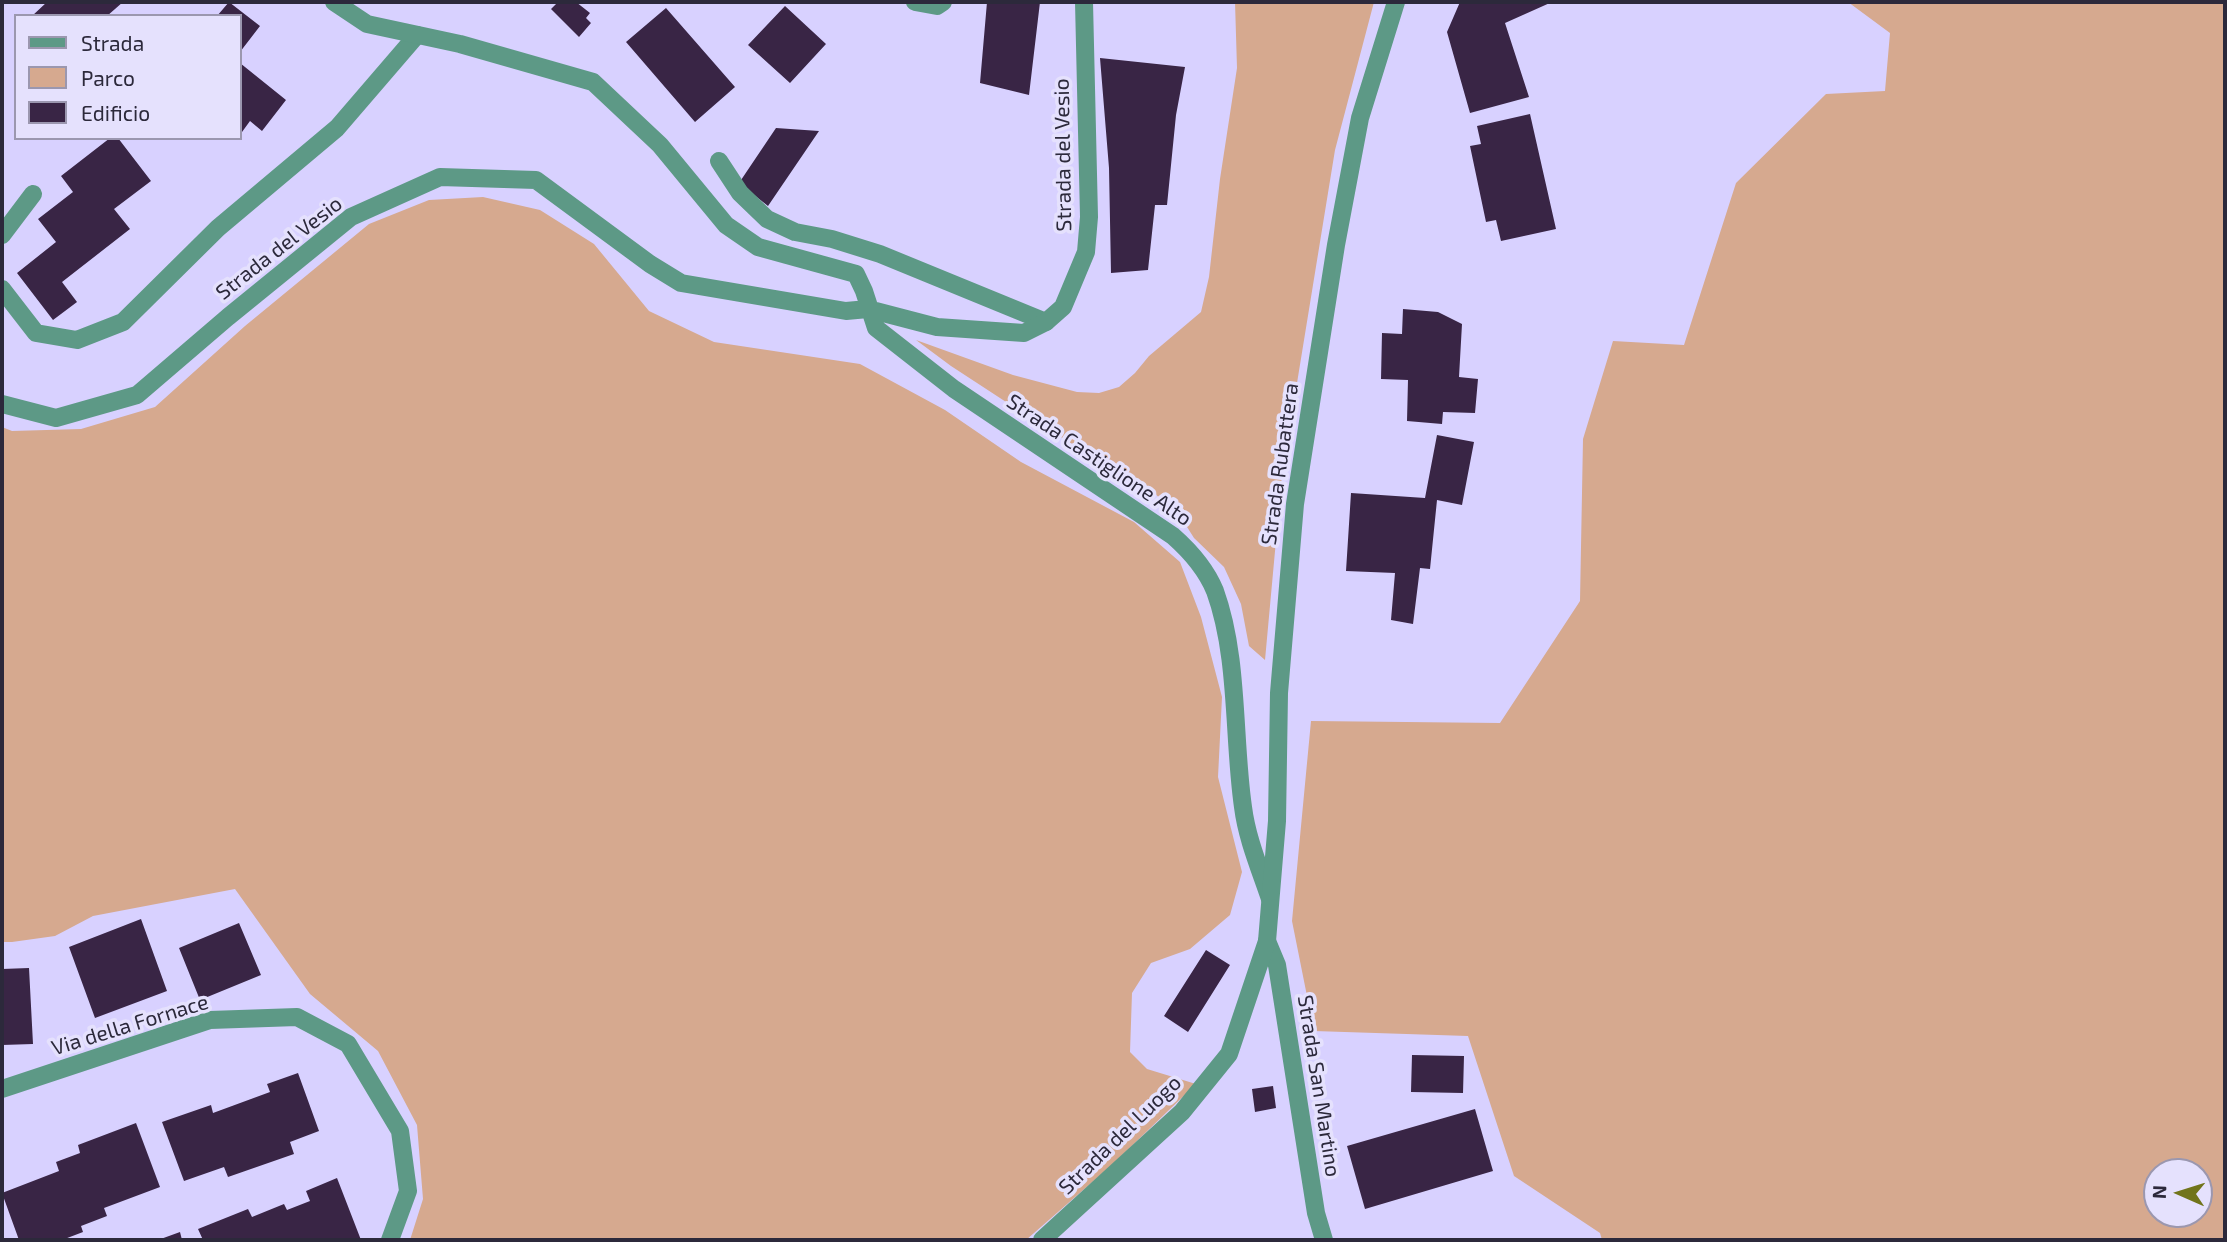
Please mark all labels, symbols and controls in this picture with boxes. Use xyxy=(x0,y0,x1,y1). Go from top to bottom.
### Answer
legend xyxy=(14,14,242,140)
text: Strada xyxy=(81,30,144,55)
text: Parco xyxy=(81,65,135,90)
street label: Strada del Vesio xyxy=(1049,78,1077,232)
text: Edificio xyxy=(81,100,150,125)
street label: Strada del Vesio xyxy=(211,191,347,305)
street label: Strada Rubattera xyxy=(1256,381,1304,547)
street label: Strada Castiglione Alto xyxy=(1002,389,1196,531)
street label: Via della Fornace xyxy=(49,989,211,1061)
street label: Strada San Martino xyxy=(1292,993,1346,1179)
street label: Strada del Luogo xyxy=(1054,1070,1186,1200)
north arrow xyxy=(2143,1158,2213,1228)
text: N xyxy=(2147,1185,2170,1199)

